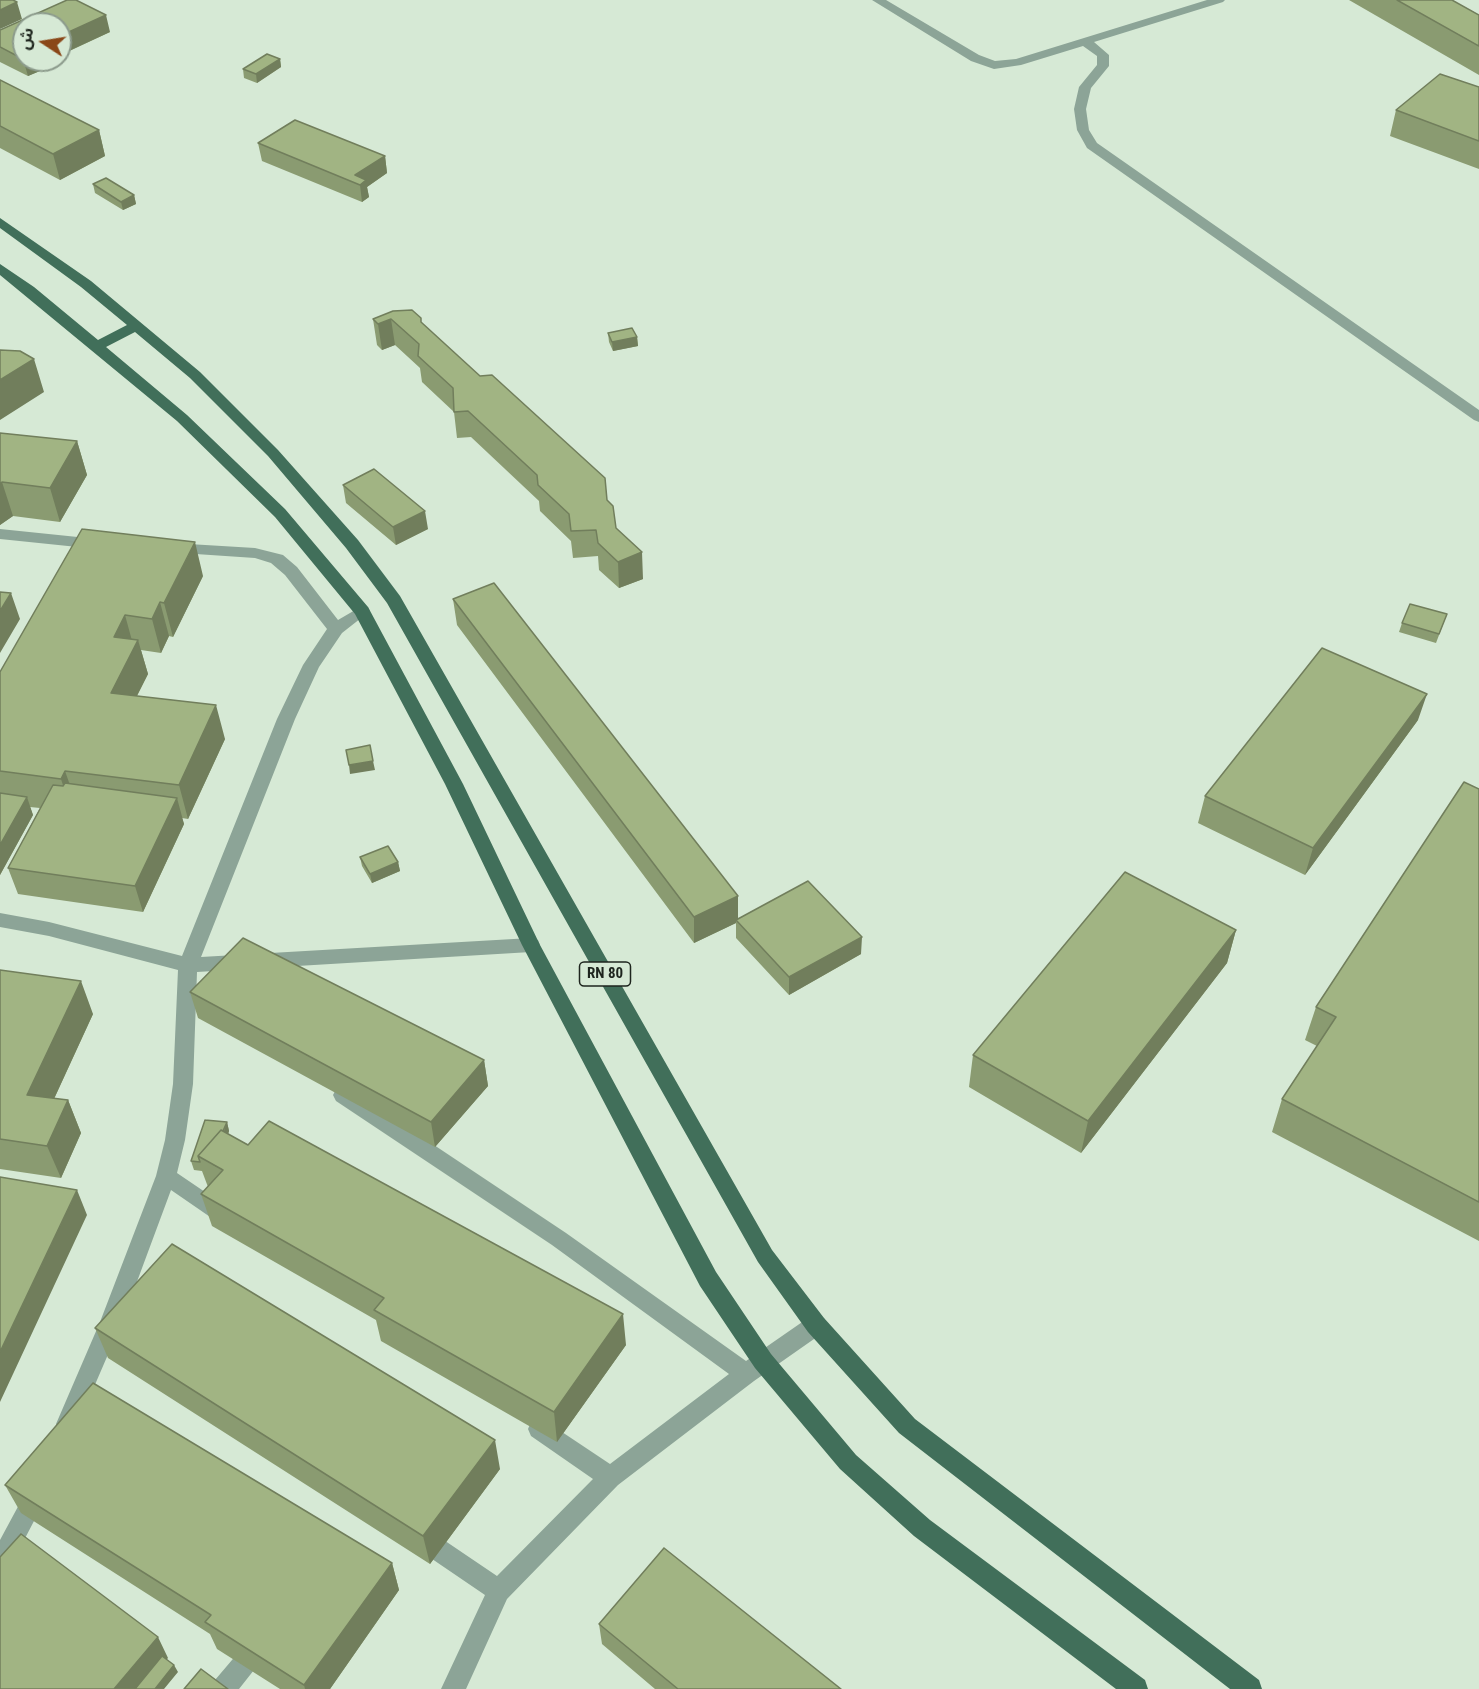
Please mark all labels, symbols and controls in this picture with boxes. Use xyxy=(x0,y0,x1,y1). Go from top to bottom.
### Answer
north arrow xyxy=(12,12,72,72)
text: ش xyxy=(14,26,37,51)
road number: RN 80 xyxy=(580,962,630,986)

